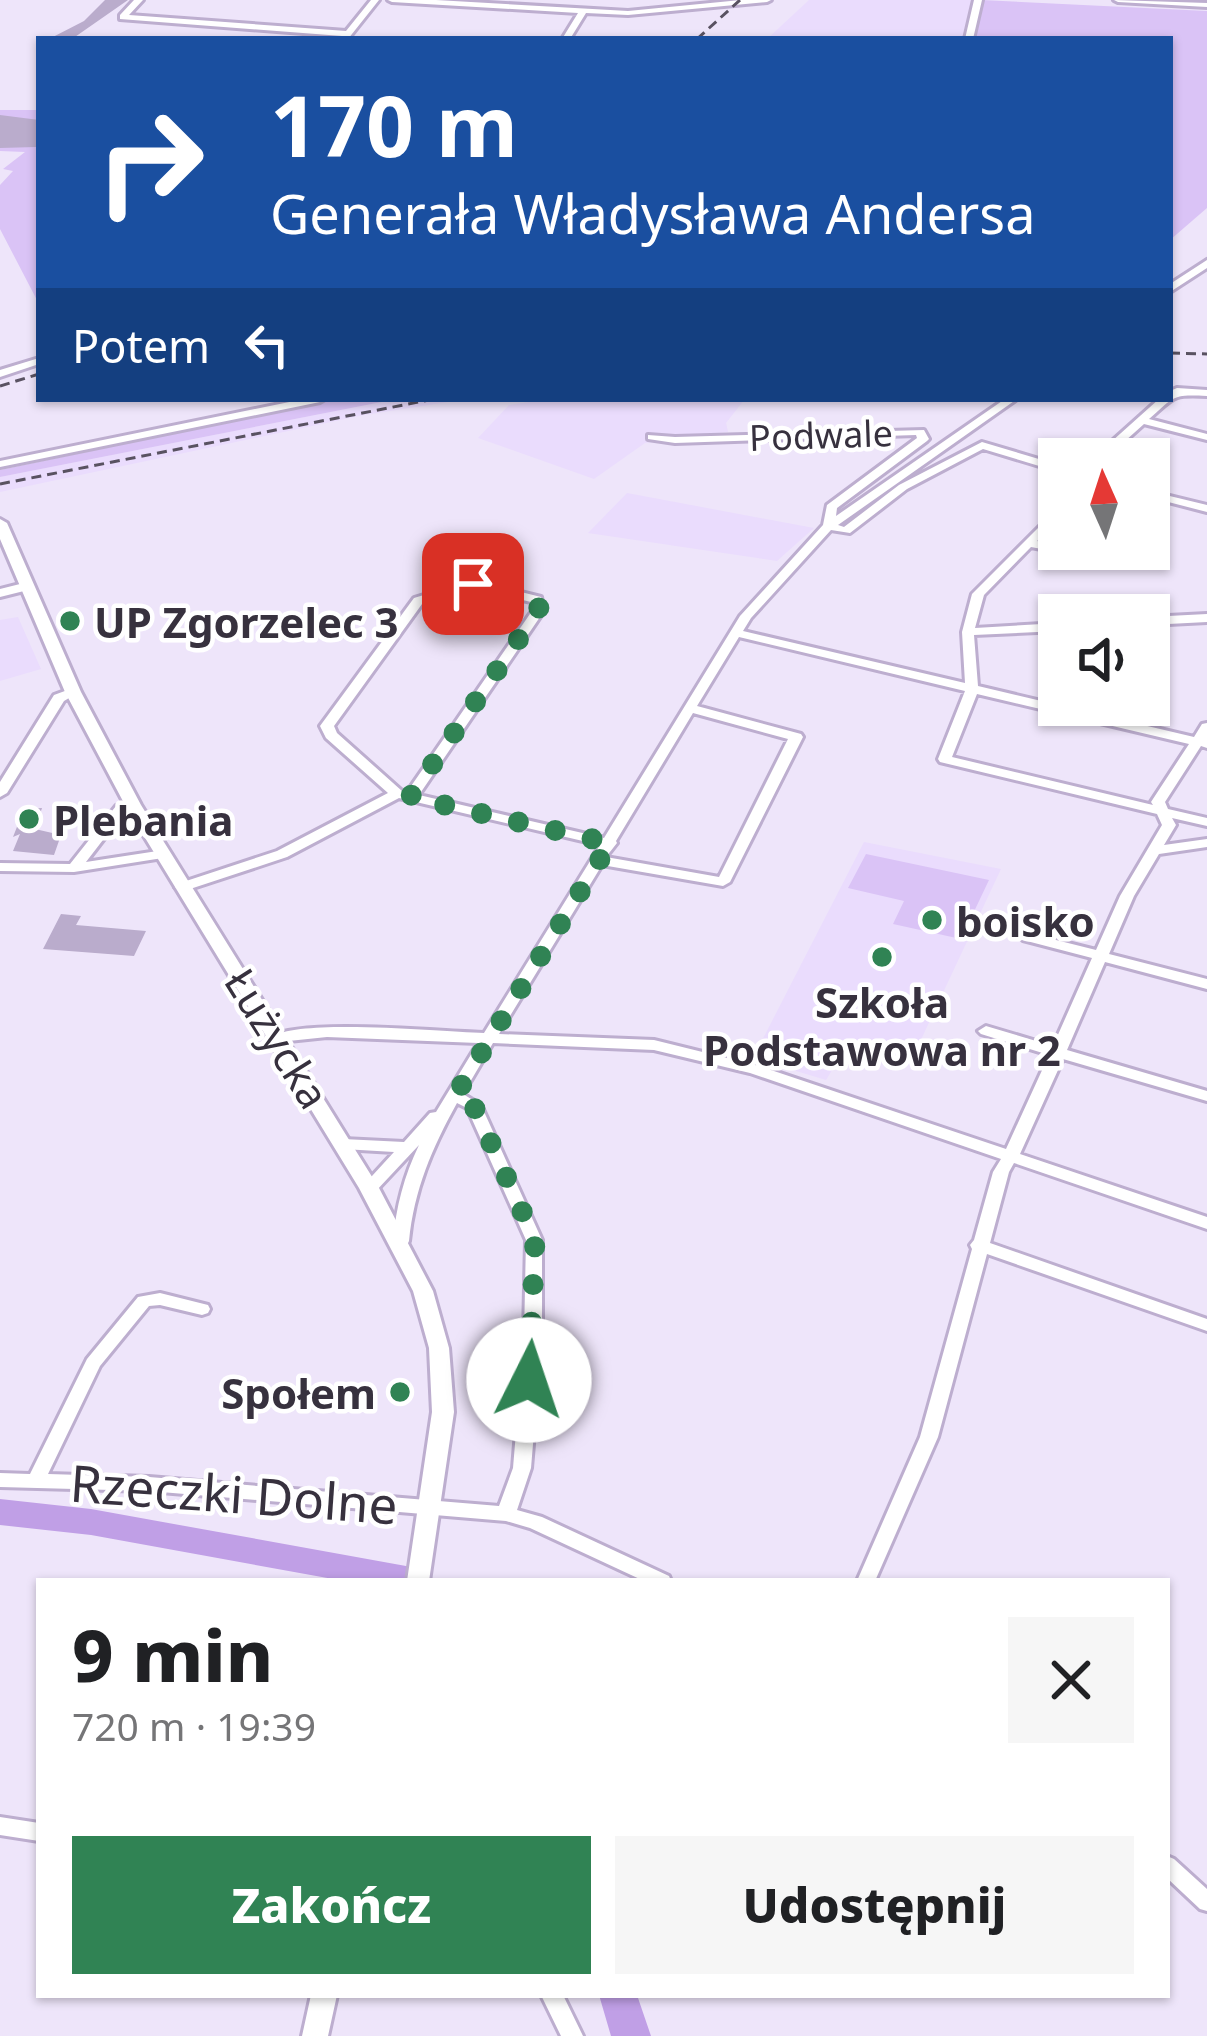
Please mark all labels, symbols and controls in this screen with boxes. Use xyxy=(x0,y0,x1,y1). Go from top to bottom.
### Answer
text: 170 m xyxy=(270,67,518,182)
icon: right xyxy=(72,84,228,240)
text: Generała Władysława Andersa xyxy=(270,176,1035,250)
icon: left xyxy=(234,312,300,378)
text: Potem xyxy=(72,315,210,376)
street label: Podwale xyxy=(748,408,894,462)
north arrow xyxy=(1038,438,1170,570)
map controls xyxy=(1038,438,1170,726)
pin xyxy=(422,533,524,635)
icon: arrive xyxy=(440,551,506,617)
place label: UP Zgorzelec 3 xyxy=(94,593,399,650)
button: sound xyxy=(1038,594,1170,726)
marker: UP Zgorzelec 3 xyxy=(57,608,83,634)
place label: Plebania xyxy=(53,791,233,848)
marker: Plebania xyxy=(16,806,42,832)
place label: boisko xyxy=(956,892,1095,949)
marker: boisko xyxy=(919,907,945,933)
marker: Szkoła Podstawowa nr 2 xyxy=(869,944,895,970)
street label: Łużycka xyxy=(213,957,343,1119)
place label: Szkoła Podstawowa nr 2 xyxy=(703,973,1061,1078)
position arrow xyxy=(466,1317,592,1443)
place label: Społem xyxy=(221,1364,376,1421)
marker: Społem xyxy=(387,1379,413,1405)
street label: Rzeczki Dolne xyxy=(68,1447,400,1539)
text: 9 min xyxy=(72,1605,273,1703)
button: close xyxy=(1008,1617,1134,1743)
text: 720 m · 19:39 xyxy=(72,1699,316,1752)
button: Zakończ xyxy=(72,1836,591,1974)
button: Udostępnij xyxy=(615,1836,1134,1974)

